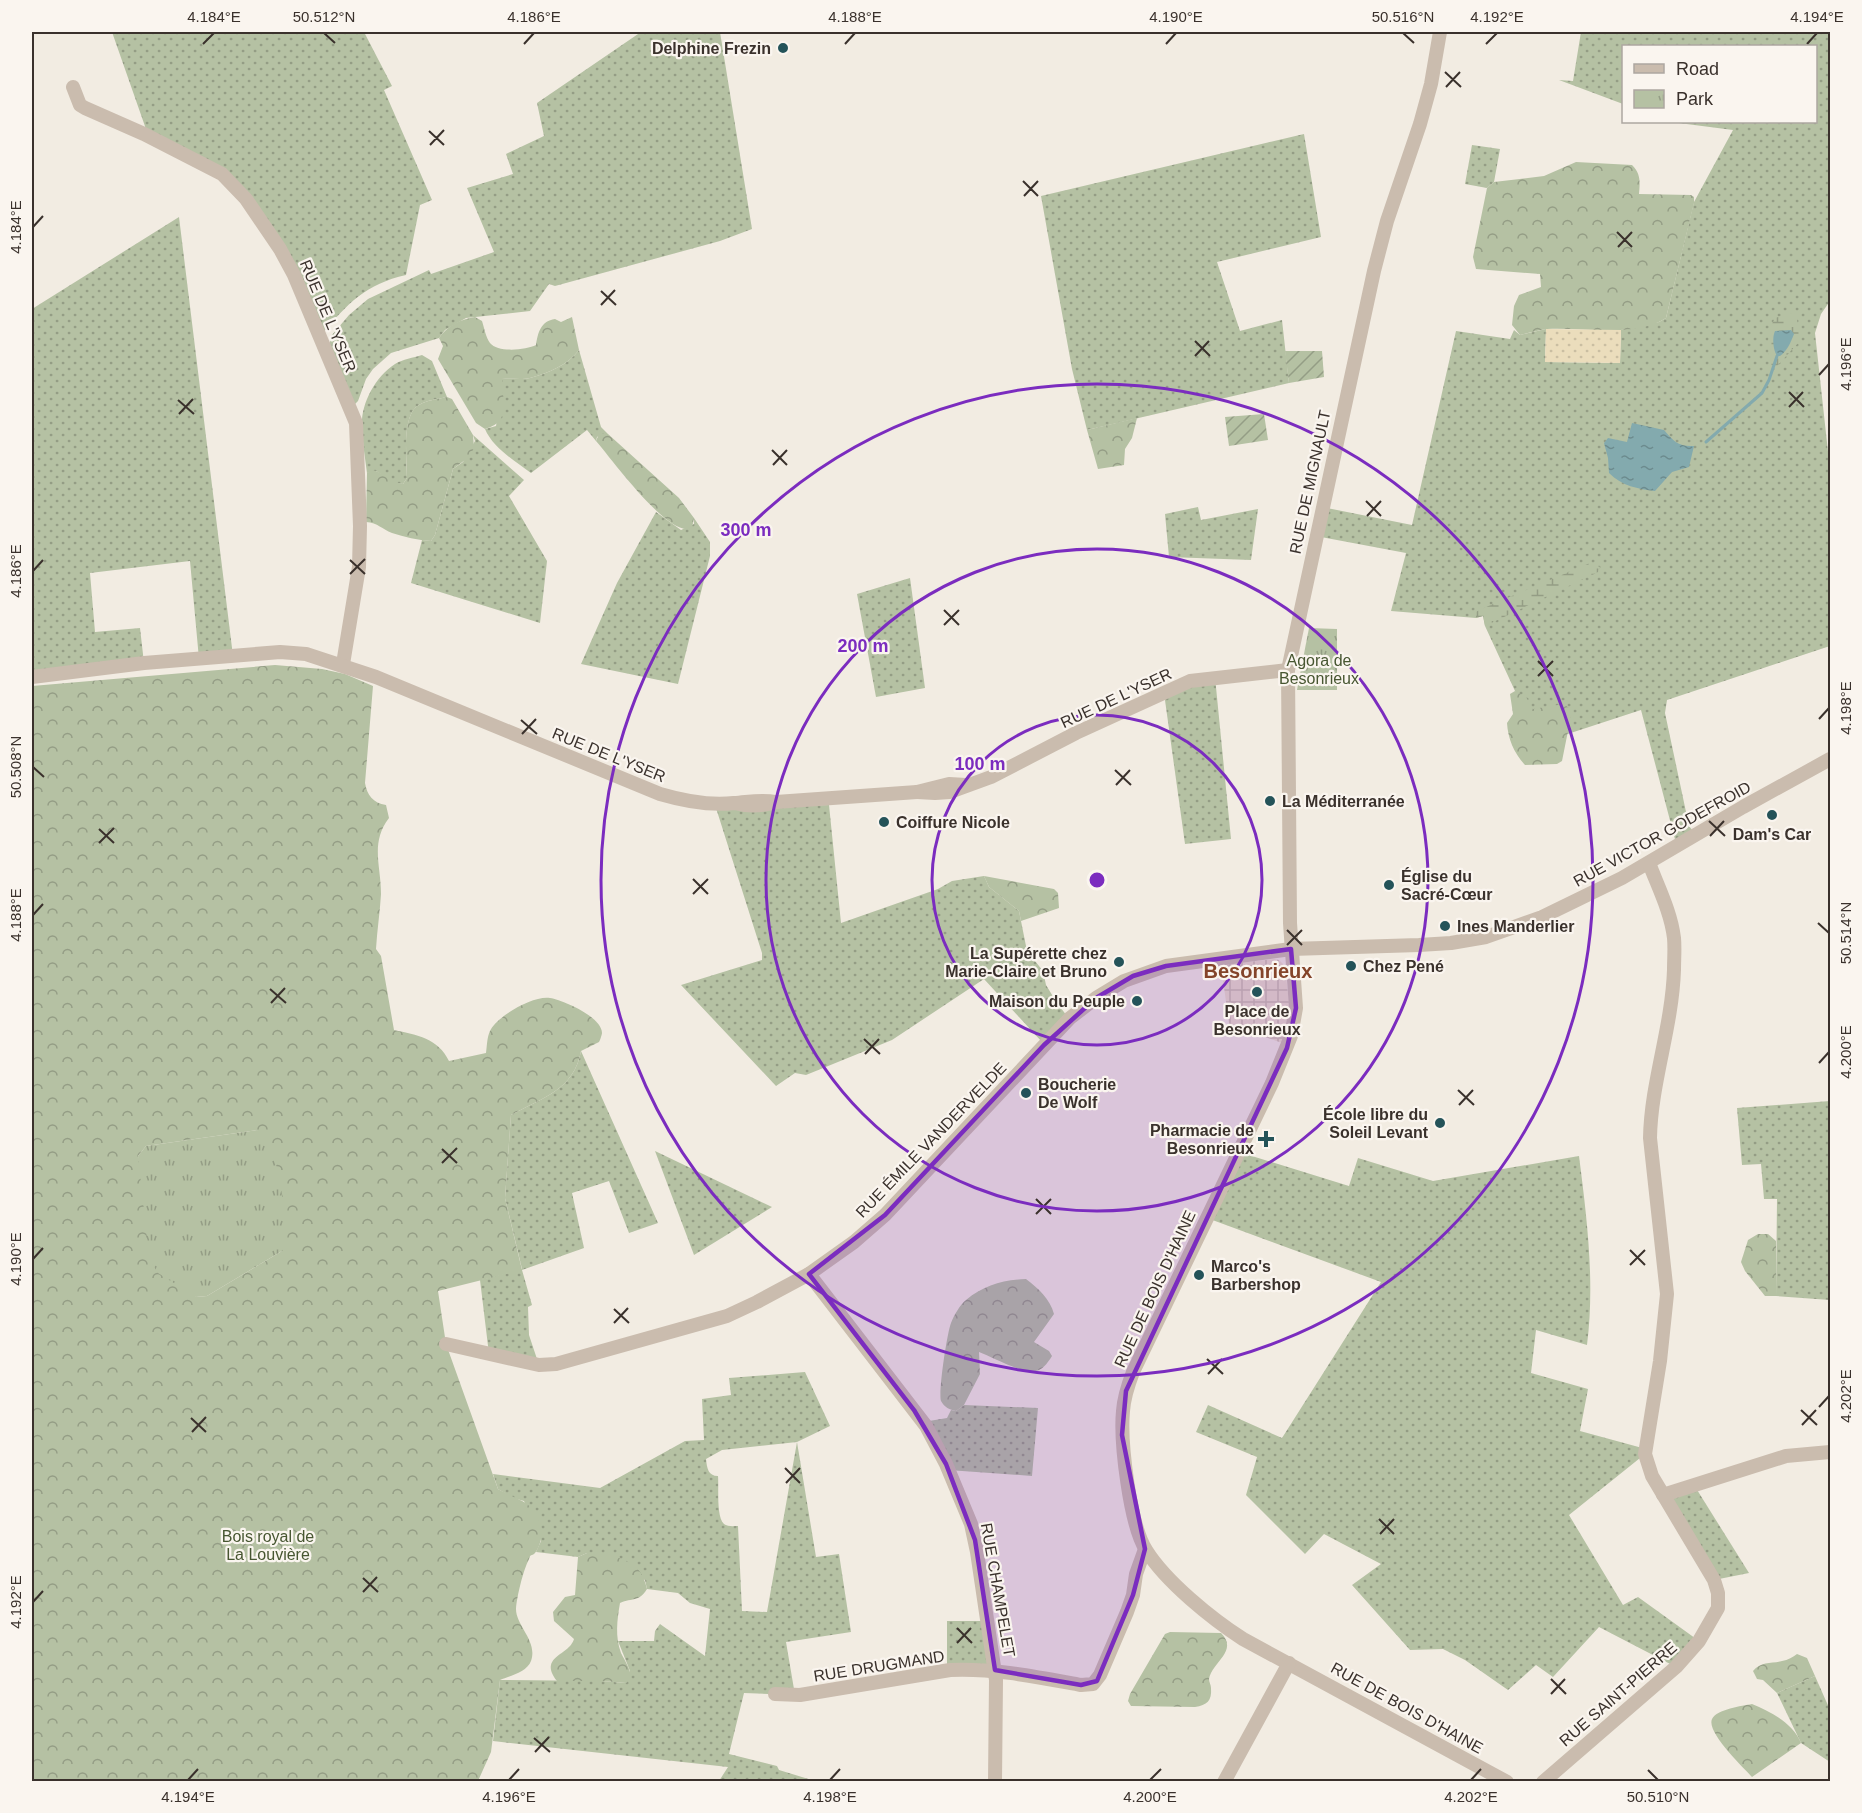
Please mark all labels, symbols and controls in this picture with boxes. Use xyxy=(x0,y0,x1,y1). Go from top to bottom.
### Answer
text: 4.184°E xyxy=(187,8,241,25)
text: 50.512°N xyxy=(293,8,355,25)
text: 4.186°E xyxy=(507,8,561,25)
text: 4.188°E xyxy=(828,8,882,25)
text: 4.190°E xyxy=(1149,8,1203,25)
text: 50.516°N xyxy=(1372,8,1434,25)
text: 4.192°E xyxy=(1470,8,1524,25)
text: 4.194°E xyxy=(1790,8,1844,25)
place label: Delphine Frezin xyxy=(652,40,771,57)
marker: Delphine Frezin xyxy=(776,41,790,55)
legend xyxy=(1622,45,1817,123)
text: Road xyxy=(1676,59,1719,79)
text: Park xyxy=(1676,89,1714,109)
text: 4.184°E xyxy=(7,200,24,254)
street label: RUE DE L'YSER xyxy=(297,257,359,375)
text: 4.196°E xyxy=(1837,337,1854,391)
street label: RUE DE MIGNAULT xyxy=(1286,408,1334,555)
text: 300 m xyxy=(720,520,772,540)
text: 4.186°E xyxy=(7,544,24,598)
text: 200 m xyxy=(837,636,889,656)
park label: Agora de Besonrieux xyxy=(1279,652,1359,687)
street label: RUE DE L'YSER xyxy=(1058,665,1174,731)
text: 4.198°E xyxy=(1837,681,1854,735)
street label: RUE DE L'YSER xyxy=(550,725,668,785)
text: 50.508°N xyxy=(7,736,24,798)
text: 100 m xyxy=(954,754,1006,774)
street label: RUE VICTOR GODEFROID xyxy=(1571,778,1753,890)
place label: La Méditerranée xyxy=(1282,793,1405,810)
marker: La Méditerranée xyxy=(1263,794,1277,808)
marker: Dam's Car xyxy=(1765,808,1779,822)
place label: Coiffure Nicole xyxy=(896,814,1010,831)
marker: Coiffure Nicole xyxy=(877,815,891,829)
place label: Dam's Car xyxy=(1733,826,1811,843)
place label: Église du Sacré-Cœur xyxy=(1401,867,1493,903)
centre of rings xyxy=(1087,870,1107,890)
marker: Église du Sacré-Cœur xyxy=(1382,878,1396,892)
text: 4.188°E xyxy=(7,888,24,942)
text: 50.514°N xyxy=(1837,902,1854,964)
place label: Ines Manderlier xyxy=(1457,918,1574,935)
marker: Ines Manderlier xyxy=(1438,919,1452,933)
place label: La Supérette chez Marie-Claire et Bruno xyxy=(945,945,1107,980)
marker: La Supérette chez Marie-Claire et Bruno xyxy=(1112,955,1126,969)
place label: Chez Pené xyxy=(1363,958,1444,975)
marker: Chez Pené xyxy=(1344,959,1358,973)
district label: Besonrieux xyxy=(1204,960,1312,982)
marker: Place de Besonrieux xyxy=(1250,985,1264,999)
place label: Maison du Peuple xyxy=(989,993,1125,1010)
marker: Maison du Peuple xyxy=(1130,994,1144,1008)
place label: Place de Besonrieux xyxy=(1213,1003,1301,1038)
text: 4.200°E xyxy=(1837,1025,1854,1079)
street label: RUE ÉMILE VANDERVELDE xyxy=(852,1058,1009,1221)
place label: Boucherie De Wolf xyxy=(1038,1076,1116,1111)
marker: Boucherie De Wolf xyxy=(1019,1086,1033,1100)
place label: École libre du Soleil Levant xyxy=(1323,1105,1429,1141)
marker: École libre du Soleil Levant xyxy=(1433,1116,1447,1130)
place label: Pharmacie de Besonrieux xyxy=(1150,1122,1254,1157)
marker: Pharmacie de Besonrieux xyxy=(1259,1132,1273,1146)
street label: RUE DE BOIS D'HAINE xyxy=(1111,1208,1199,1370)
text: 4.190°E xyxy=(7,1232,24,1286)
place label: Marco's Barbershop xyxy=(1211,1258,1301,1293)
marker: Marco's Barbershop xyxy=(1192,1268,1206,1282)
text: 4.202°E xyxy=(1837,1369,1854,1423)
street label: RUE CHAMPELET xyxy=(978,1522,1018,1659)
park label: Bois royal de La Louvière xyxy=(222,1528,314,1563)
text: 4.192°E xyxy=(7,1575,24,1629)
street label: RUE SAINT-PIERRE xyxy=(1556,1639,1680,1749)
street label: RUE DRUGMAND xyxy=(812,1647,946,1685)
street label: RUE DE BOIS D'HAINE xyxy=(1328,1659,1486,1757)
text: 4.194°E xyxy=(161,1788,215,1805)
text: 4.196°E xyxy=(482,1788,536,1805)
text: 4.198°E xyxy=(803,1788,857,1805)
text: 4.200°E xyxy=(1123,1788,1177,1805)
text: 4.202°E xyxy=(1444,1788,1498,1805)
text: 50.510°N xyxy=(1627,1788,1689,1805)

